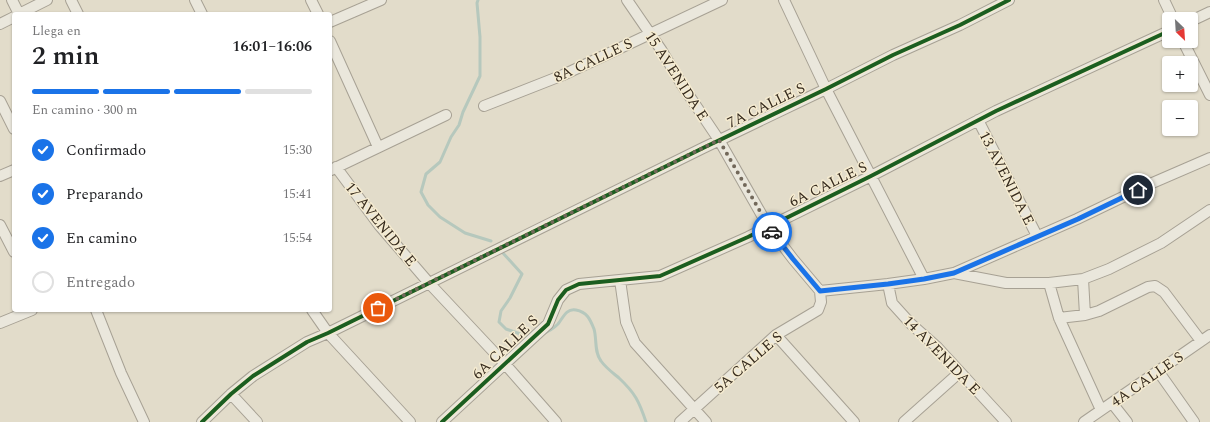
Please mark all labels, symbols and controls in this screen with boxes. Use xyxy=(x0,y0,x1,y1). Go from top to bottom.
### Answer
north arrow xyxy=(1162,12,1198,48)
map controls xyxy=(1162,12,1198,136)
text: Llega en xyxy=(32,21,81,41)
street label: 15 AVENIDA E xyxy=(639,27,714,126)
street label: 8A CALLE S xyxy=(550,32,636,89)
text: 16:01–16:06 xyxy=(232,35,312,58)
text: 2 min xyxy=(32,36,99,76)
button: + xyxy=(1162,56,1198,92)
street label: 7A CALLE S xyxy=(723,77,809,134)
text: En camino · 300 m xyxy=(32,100,137,120)
button: − xyxy=(1162,100,1198,136)
street label: 13 AVENIDA E xyxy=(973,127,1040,229)
icon: check xyxy=(32,139,54,161)
text: Confirmado xyxy=(66,139,146,162)
text: 15:30 xyxy=(283,140,312,160)
street label: 6A CALLE S xyxy=(785,156,871,213)
pin xyxy=(1121,173,1155,207)
street label: 17 AVENIDA E xyxy=(339,177,422,272)
icon: home xyxy=(1127,179,1149,201)
icon: check xyxy=(32,183,54,205)
text: Preparando xyxy=(66,183,143,206)
text: 15:41 xyxy=(283,184,312,204)
courier xyxy=(752,212,792,252)
icon: car xyxy=(761,221,783,243)
icon: check xyxy=(32,227,54,249)
text: En camino xyxy=(66,227,137,250)
text: 15:54 xyxy=(283,228,312,248)
text: Entregado xyxy=(66,271,135,294)
pin xyxy=(361,291,395,325)
icon: bag xyxy=(367,297,389,319)
street label: 6A CALLE S xyxy=(467,310,544,385)
street label: 14 AVENIDA E xyxy=(897,310,986,400)
street label: 5A CALLE S xyxy=(709,326,788,399)
street label: 4A CALLE S xyxy=(1106,346,1189,413)

